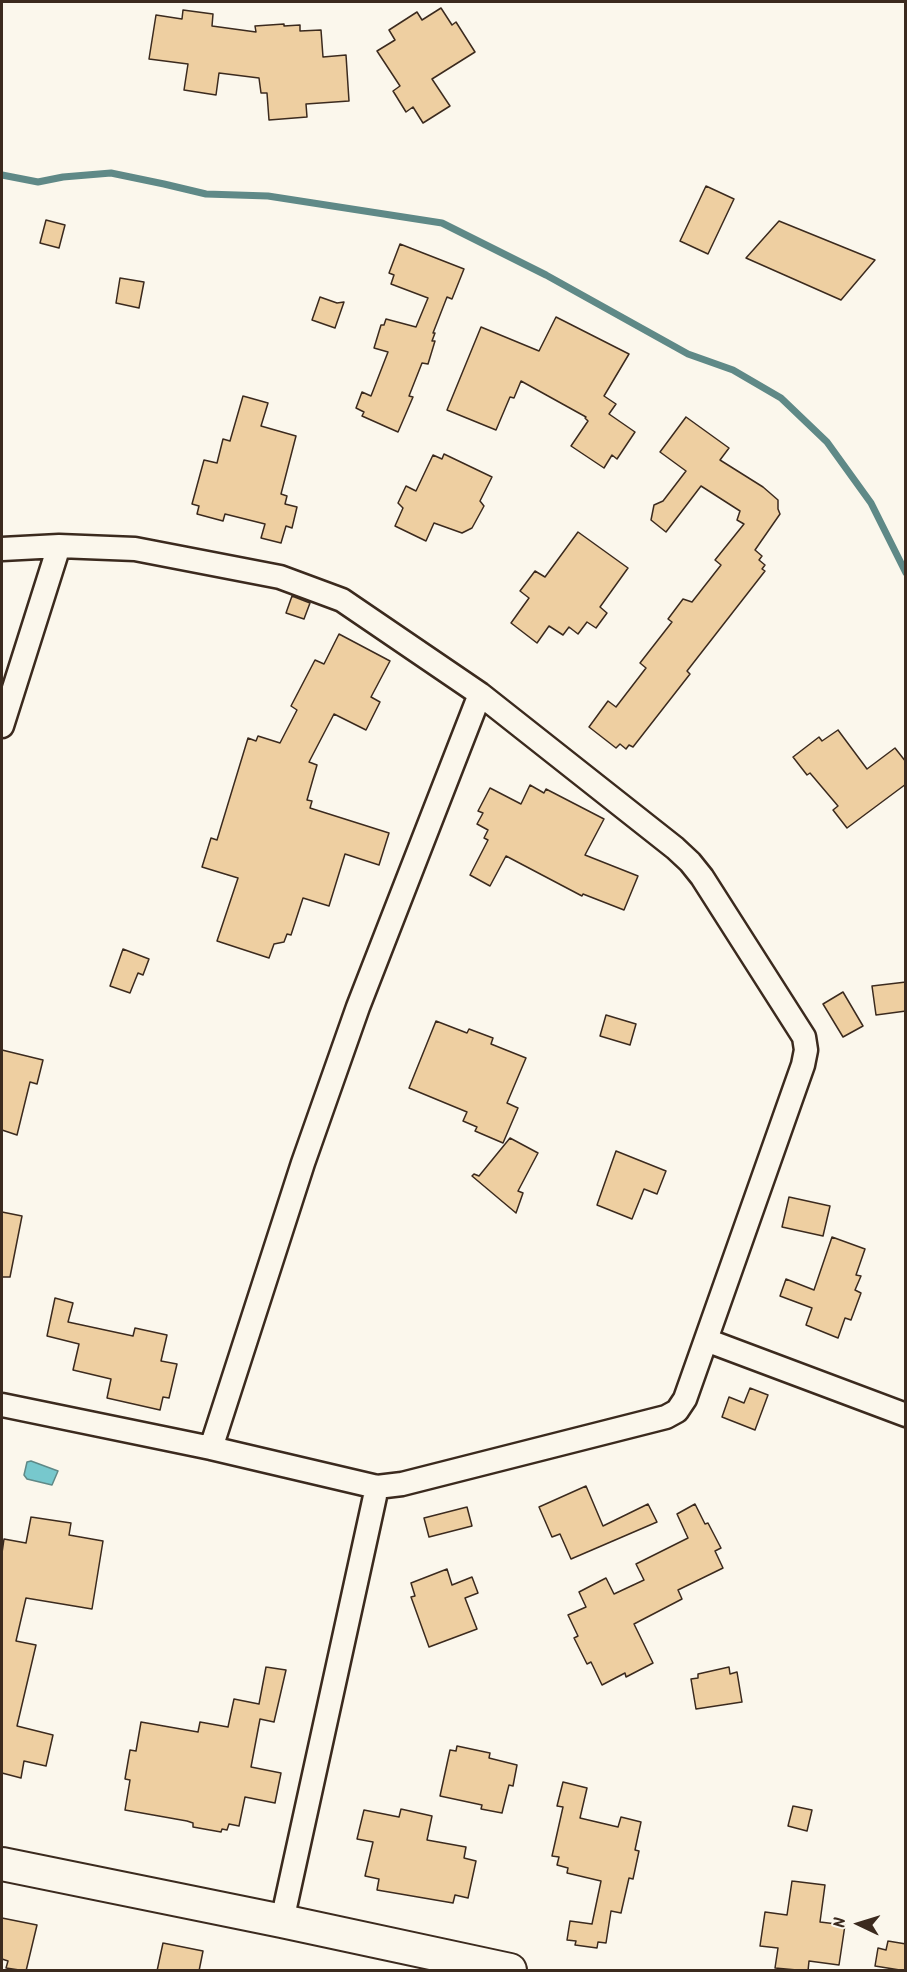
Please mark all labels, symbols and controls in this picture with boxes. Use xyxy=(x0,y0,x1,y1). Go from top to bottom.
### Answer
north arrow xyxy=(829,1894,889,1954)
text: N xyxy=(828,1917,853,1929)

